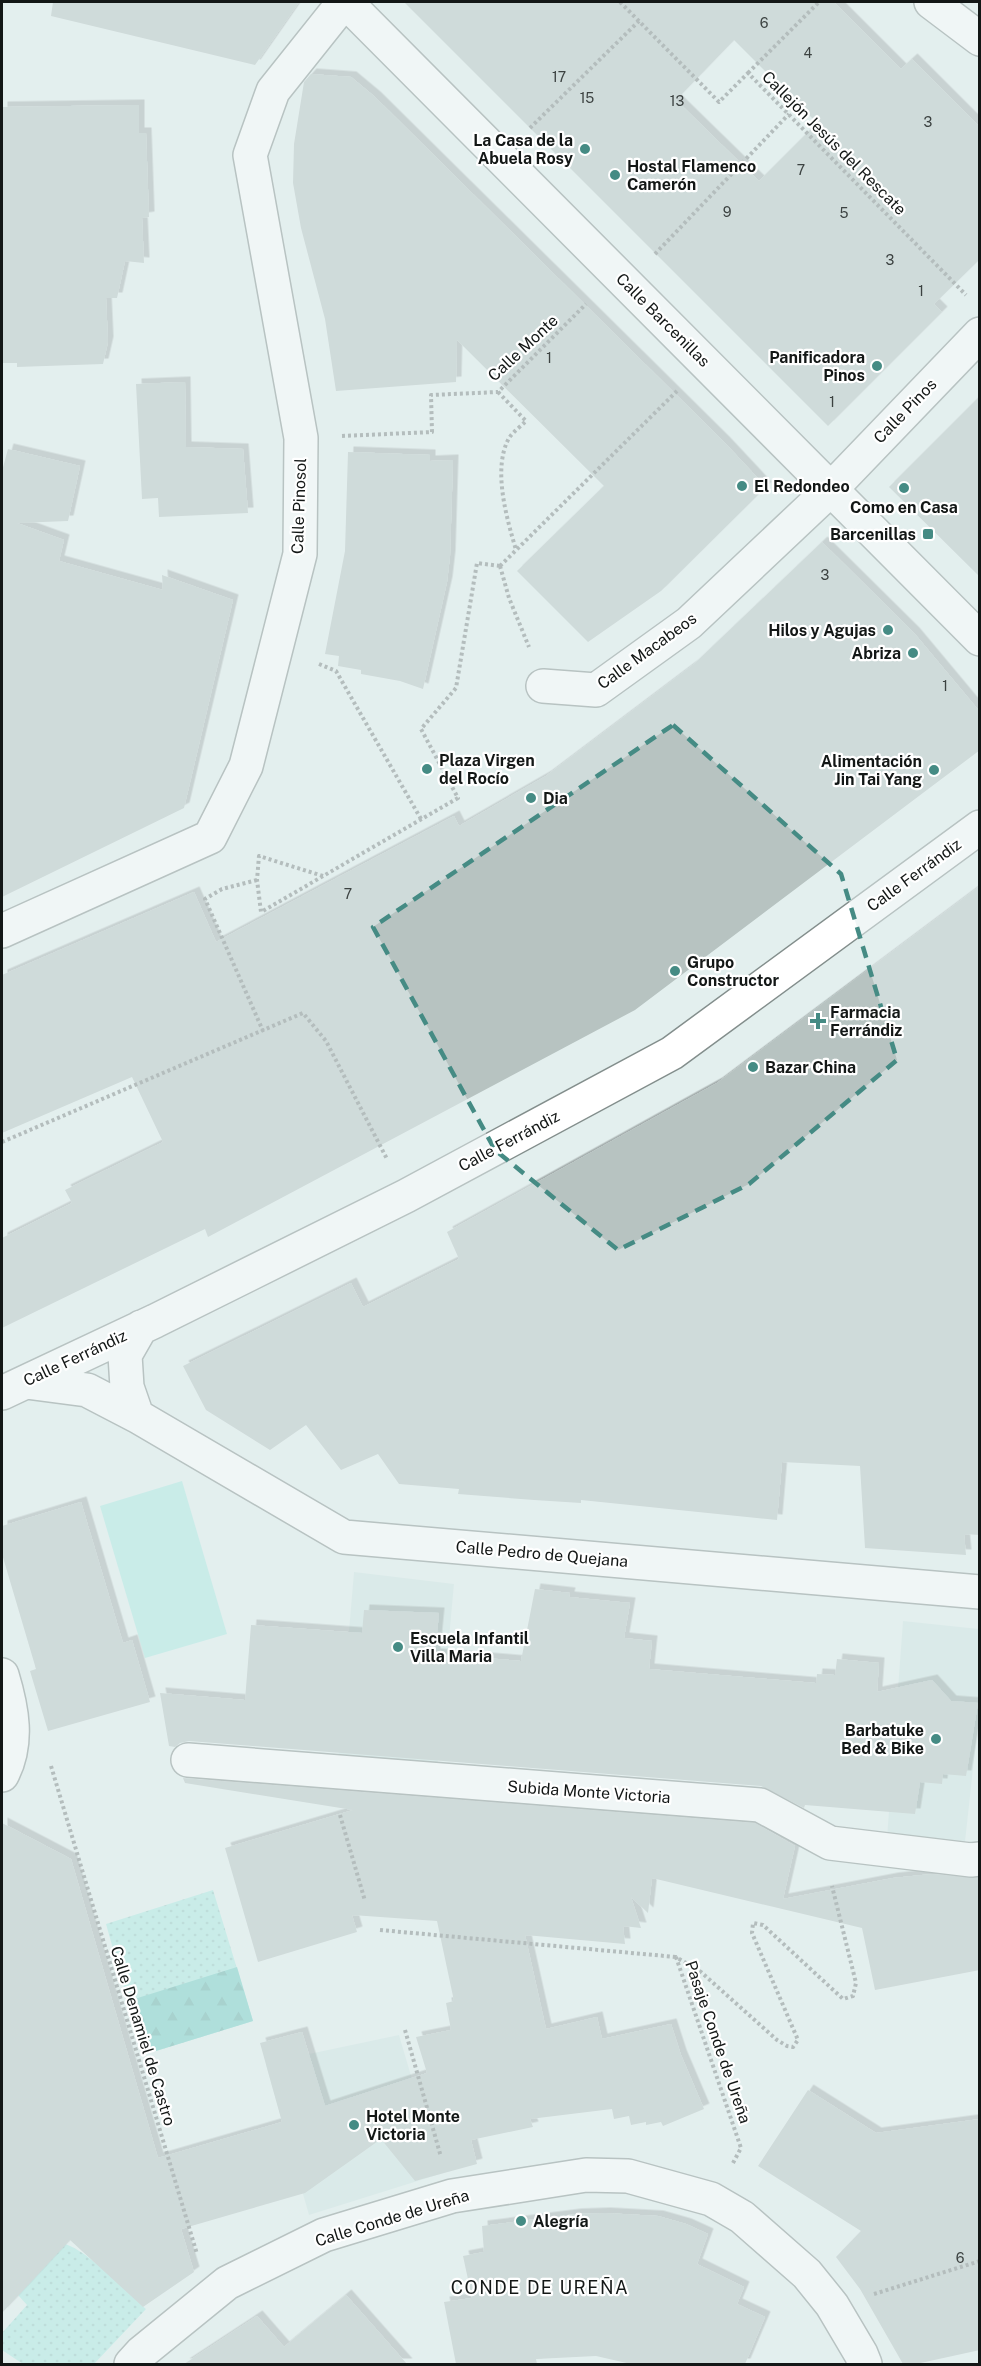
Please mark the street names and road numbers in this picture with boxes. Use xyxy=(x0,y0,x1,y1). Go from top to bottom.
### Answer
street label: Callejón Jesús del Rescate xyxy=(758,67,910,219)
street label: Calle Barcenillas xyxy=(612,269,714,371)
street label: Calle Monte xyxy=(484,311,562,385)
street label: Calle Pinos xyxy=(870,375,940,447)
street label: Calle Pinosol xyxy=(288,457,310,554)
street label: Calle Macabeos xyxy=(594,609,700,693)
street label: Calle Ferrándiz xyxy=(863,834,965,915)
street label: Calle Ferrándiz xyxy=(455,1106,563,1176)
street label: Calle Ferrándiz xyxy=(20,1326,130,1390)
street label: Calle Pedro de Quejana xyxy=(455,1537,629,1571)
street label: Subida Monte Victoria xyxy=(507,1777,671,1807)
street label: Calle Denamiel de Castro xyxy=(107,1944,179,2128)
street label: Pasaje Conde de Ureña xyxy=(681,1958,755,2126)
street label: Calle Conde de Ureña xyxy=(313,2186,471,2250)

